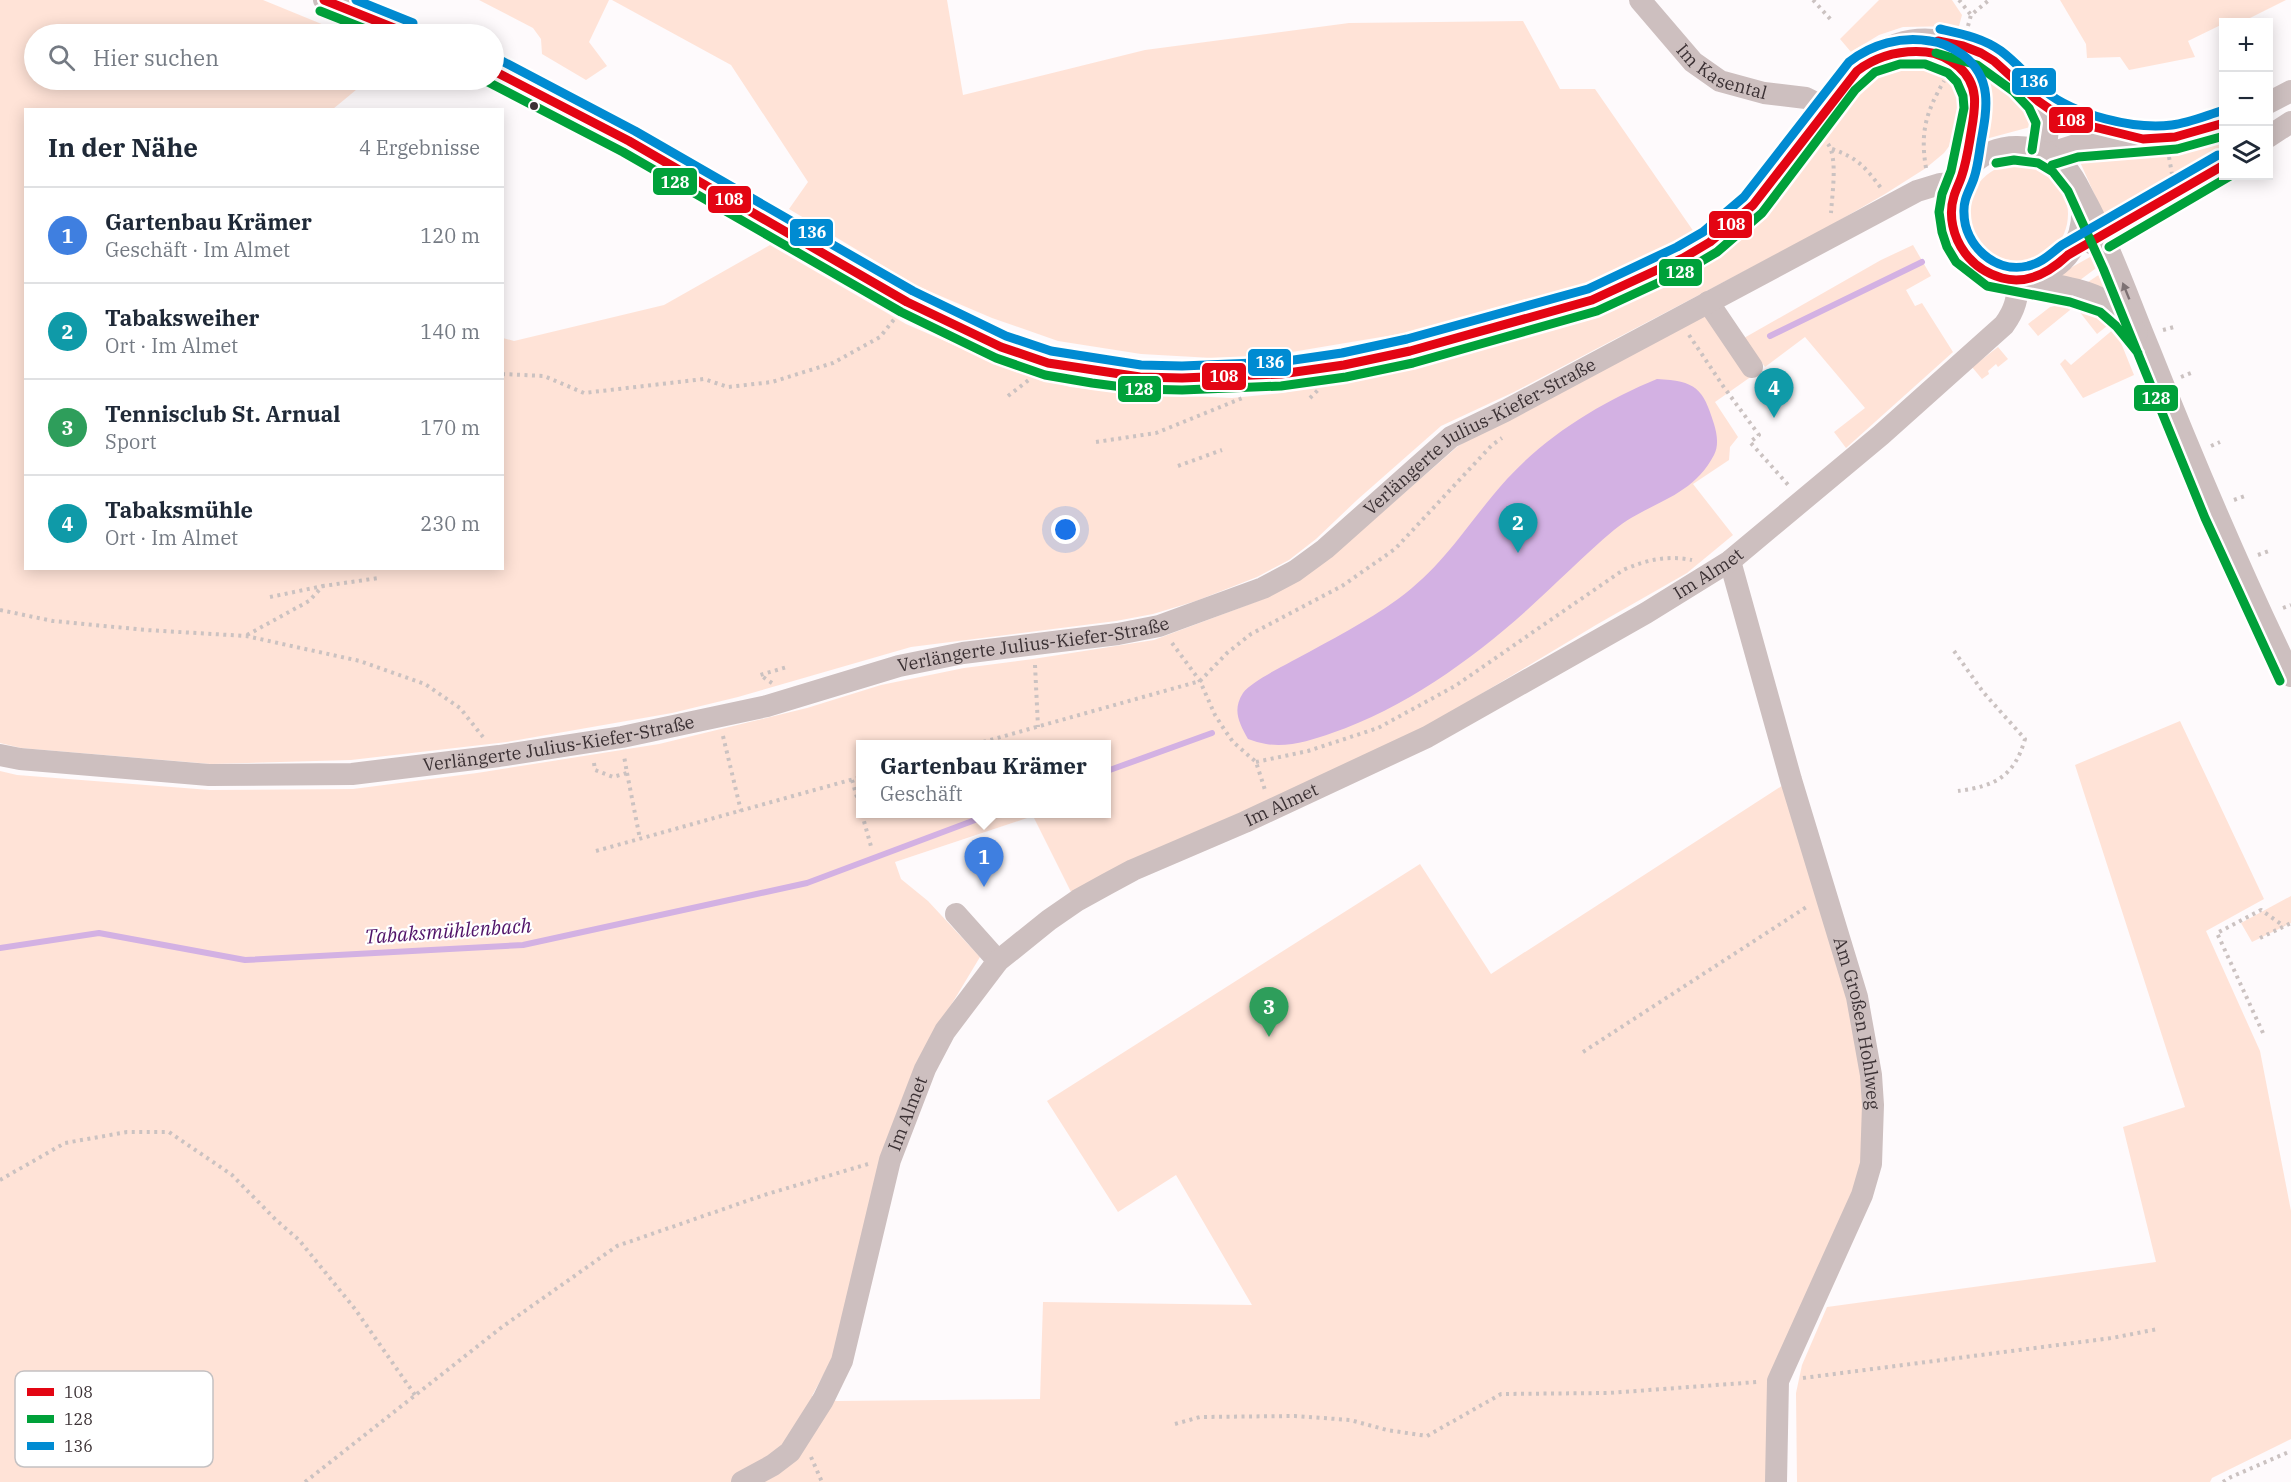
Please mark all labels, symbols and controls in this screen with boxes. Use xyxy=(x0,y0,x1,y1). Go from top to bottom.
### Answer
map controls xyxy=(2219,18,2273,180)
button: + xyxy=(2219,18,2273,72)
search box xyxy=(24,24,504,90)
street label: Im Kasental xyxy=(1671,39,1770,104)
icon: search xyxy=(45,41,78,74)
text: Hier suchen xyxy=(93,43,219,72)
line badge: 136 xyxy=(2011,67,2057,96)
text: 136 xyxy=(2020,71,2048,91)
button: − xyxy=(2219,72,2273,126)
unlabelled marker xyxy=(528,100,540,112)
line badge: 108 xyxy=(2048,106,2094,134)
text: 108 xyxy=(2057,110,2086,130)
button: layers xyxy=(2219,126,2273,180)
text: In der Nähe xyxy=(48,130,198,164)
text: 4 Ergebnisse xyxy=(359,134,480,161)
line badge: 128 xyxy=(652,167,698,196)
text: 128 xyxy=(661,172,690,192)
line badge: 108 xyxy=(707,185,752,214)
text: 108 xyxy=(715,189,744,209)
text: Gartenbau Krämer xyxy=(105,207,312,236)
line badge: 108 xyxy=(1708,210,1753,239)
text: 108 xyxy=(1717,214,1746,234)
line badge: 136 xyxy=(789,218,834,247)
text: 1 xyxy=(62,222,74,249)
text: 120 m xyxy=(420,222,480,249)
text: 136 xyxy=(798,222,826,242)
text: Geschäft · Im Almet xyxy=(105,236,290,263)
line badge: 128 xyxy=(1658,258,1703,287)
text: 128 xyxy=(1666,262,1695,282)
one-way arrow xyxy=(2121,282,2131,300)
text: Tabaksweiher xyxy=(105,303,259,332)
text: 2 xyxy=(62,318,74,345)
text: 140 m xyxy=(420,318,480,345)
text: Ort · Im Almet xyxy=(105,332,238,359)
line badge: 136 xyxy=(1247,348,1292,377)
text: 136 xyxy=(1256,352,1284,372)
street label: Verlängerte Julius-Kiefer-Straße xyxy=(1358,353,1600,520)
line badge: 108 xyxy=(1201,362,1247,391)
text: 108 xyxy=(1210,366,1239,386)
pin: 4 xyxy=(1754,368,1794,418)
line badge: 128 xyxy=(1117,375,1162,403)
text: 128 xyxy=(1125,379,1154,399)
line badge: 128 xyxy=(2133,384,2179,412)
text: 128 xyxy=(2142,388,2171,408)
text: Tennisclub St. Arnual xyxy=(105,399,340,428)
text: 3 xyxy=(62,414,74,441)
text: 170 m xyxy=(420,414,480,441)
text: Sport xyxy=(105,428,157,455)
text: Tabaksmühle xyxy=(105,495,253,524)
pin: 2 xyxy=(1498,504,1538,553)
text: 4 xyxy=(62,510,74,537)
text: 230 m xyxy=(420,510,480,537)
your location xyxy=(1051,515,1080,544)
text: Ort · Im Almet xyxy=(105,524,238,551)
street label: Im Almet xyxy=(1669,543,1748,604)
street label: Verlängerte Julius-Kiefer-Straße xyxy=(896,611,1172,677)
street label: Verlängerte Julius-Kiefer-Straße xyxy=(422,710,696,776)
popup xyxy=(856,740,1111,818)
text: Gartenbau Krämer xyxy=(880,751,1087,780)
street label: Im Almet xyxy=(1241,778,1322,832)
text: Geschäft xyxy=(880,780,962,807)
pin: 1 xyxy=(964,838,1004,887)
water label: Tabaksmühlenbach xyxy=(364,911,532,950)
street label: Am Großen Hohlweg xyxy=(1828,934,1885,1110)
pin: 3 xyxy=(1250,988,1288,1037)
street label: Im Almet xyxy=(883,1073,932,1154)
legend xyxy=(15,1371,213,1467)
text: 108 xyxy=(64,1382,93,1402)
text: 128 xyxy=(64,1409,93,1429)
text: 136 xyxy=(64,1436,93,1456)

